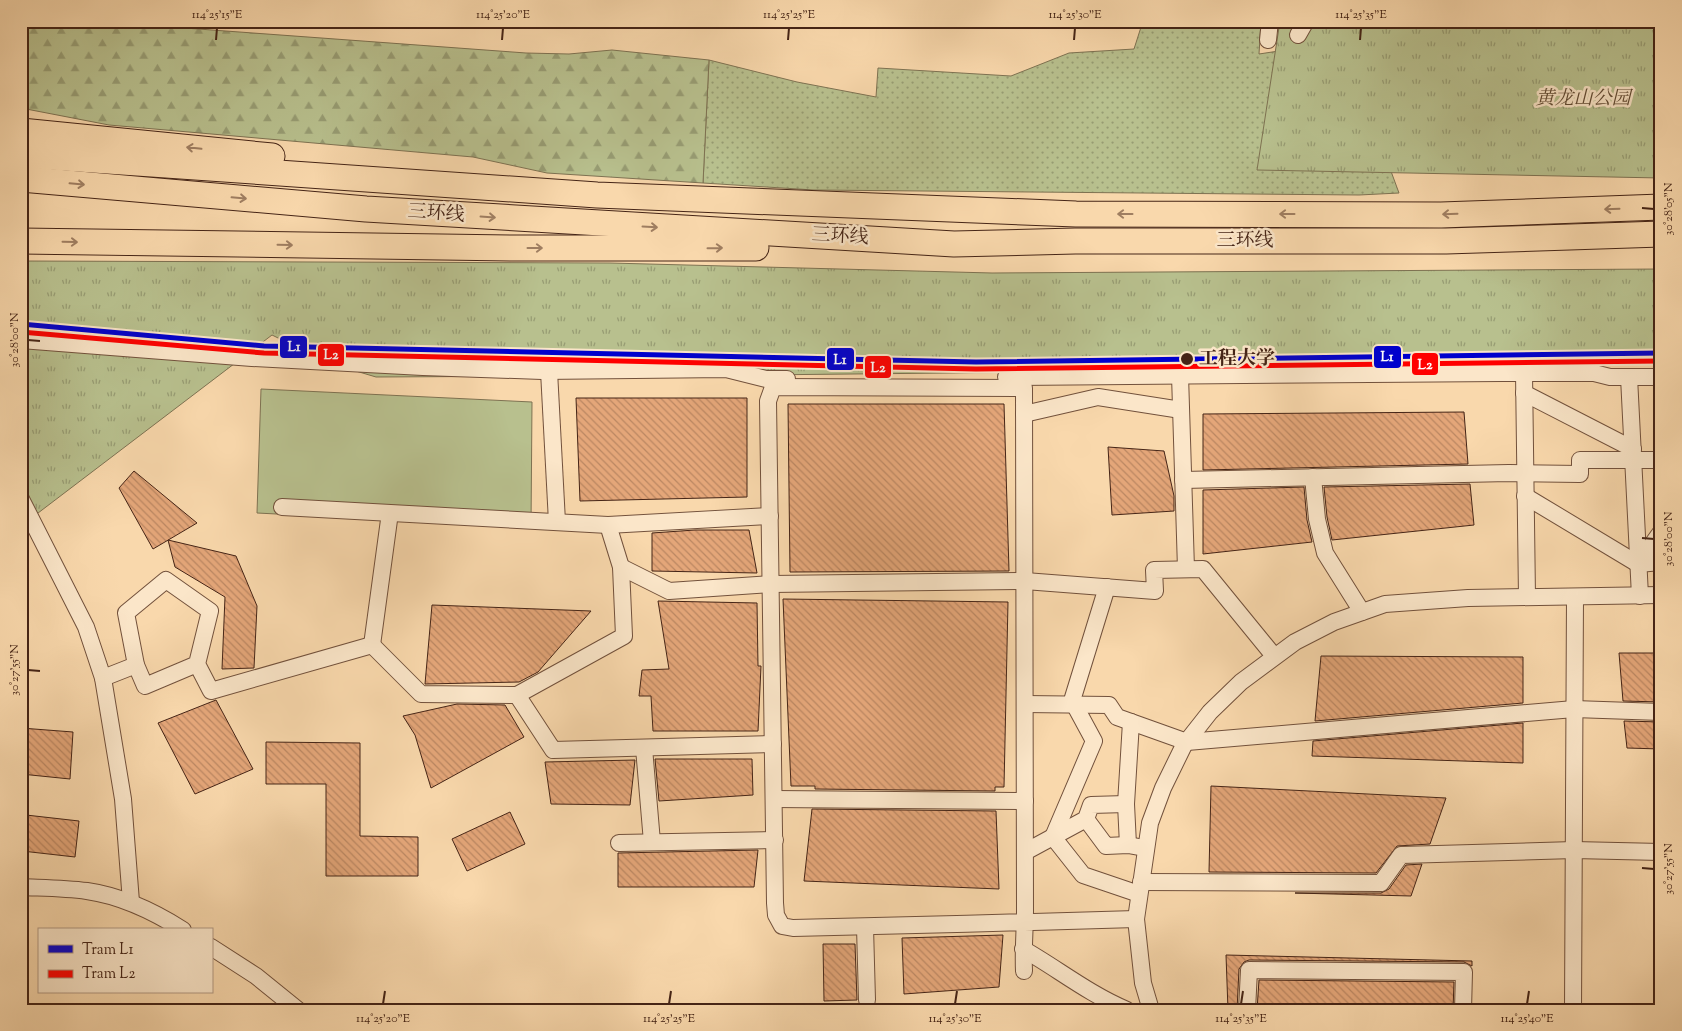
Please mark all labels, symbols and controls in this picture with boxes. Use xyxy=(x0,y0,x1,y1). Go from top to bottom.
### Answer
text: 114°25'15"E xyxy=(192,6,243,24)
text: 114°25'20"E xyxy=(476,6,531,24)
text: 114°25'25"E xyxy=(763,6,816,24)
text: 114°25'30"E xyxy=(1048,6,1102,24)
text: 114°25'35"E xyxy=(1335,6,1387,24)
park label: 黄龙山公园 xyxy=(1535,86,1633,113)
one-way arrow xyxy=(186,143,202,153)
one-way arrow xyxy=(69,179,85,189)
text: 30°28'05"N xyxy=(1660,182,1678,236)
one-way arrow xyxy=(230,193,246,203)
street label: 三环线 xyxy=(407,199,465,229)
one-way arrow xyxy=(1604,204,1620,214)
one-way arrow xyxy=(1117,209,1133,219)
one-way arrow xyxy=(1279,210,1295,219)
one-way arrow xyxy=(1442,210,1458,219)
one-way arrow xyxy=(480,212,496,221)
one-way arrow xyxy=(642,222,658,231)
street label: 三环线 xyxy=(811,222,869,252)
street label: 三环线 xyxy=(1216,228,1274,255)
one-way arrow xyxy=(62,237,78,247)
one-way arrow xyxy=(277,240,293,249)
one-way arrow xyxy=(526,243,543,253)
one-way arrow xyxy=(707,244,723,253)
text: 30°28'00"N xyxy=(6,312,24,368)
line badge: L1 xyxy=(279,335,308,359)
text: L1 xyxy=(287,338,301,358)
line badge: L2 xyxy=(317,343,345,367)
line badge: L1 xyxy=(1373,345,1402,369)
text: L2 xyxy=(324,346,339,366)
place label: 工程大学 xyxy=(1199,346,1275,373)
line badge: L1 xyxy=(826,347,855,371)
text: L1 xyxy=(1380,348,1394,368)
text: L1 xyxy=(833,351,847,371)
marker: 工程大学 xyxy=(1179,351,1195,367)
line badge: L2 xyxy=(1411,352,1439,376)
line badge: L2 xyxy=(864,355,892,379)
text: L2 xyxy=(1418,356,1433,376)
text: L2 xyxy=(871,359,886,379)
text: 30°28'00"N xyxy=(1660,511,1678,567)
text: 30°27'55"N xyxy=(6,644,24,696)
text: 30°27'55"N xyxy=(1660,843,1678,895)
legend xyxy=(38,928,212,994)
text: Tram L1 xyxy=(82,940,134,961)
text: Tram L2 xyxy=(82,964,135,985)
text: 114°25'20"E xyxy=(356,1010,411,1028)
text: 114°25'25"E xyxy=(643,1010,696,1028)
text: 114°25'30"E xyxy=(928,1010,982,1028)
text: 114°25'35"E xyxy=(1215,1010,1267,1028)
text: 114°25'40"E xyxy=(1500,1010,1554,1028)

